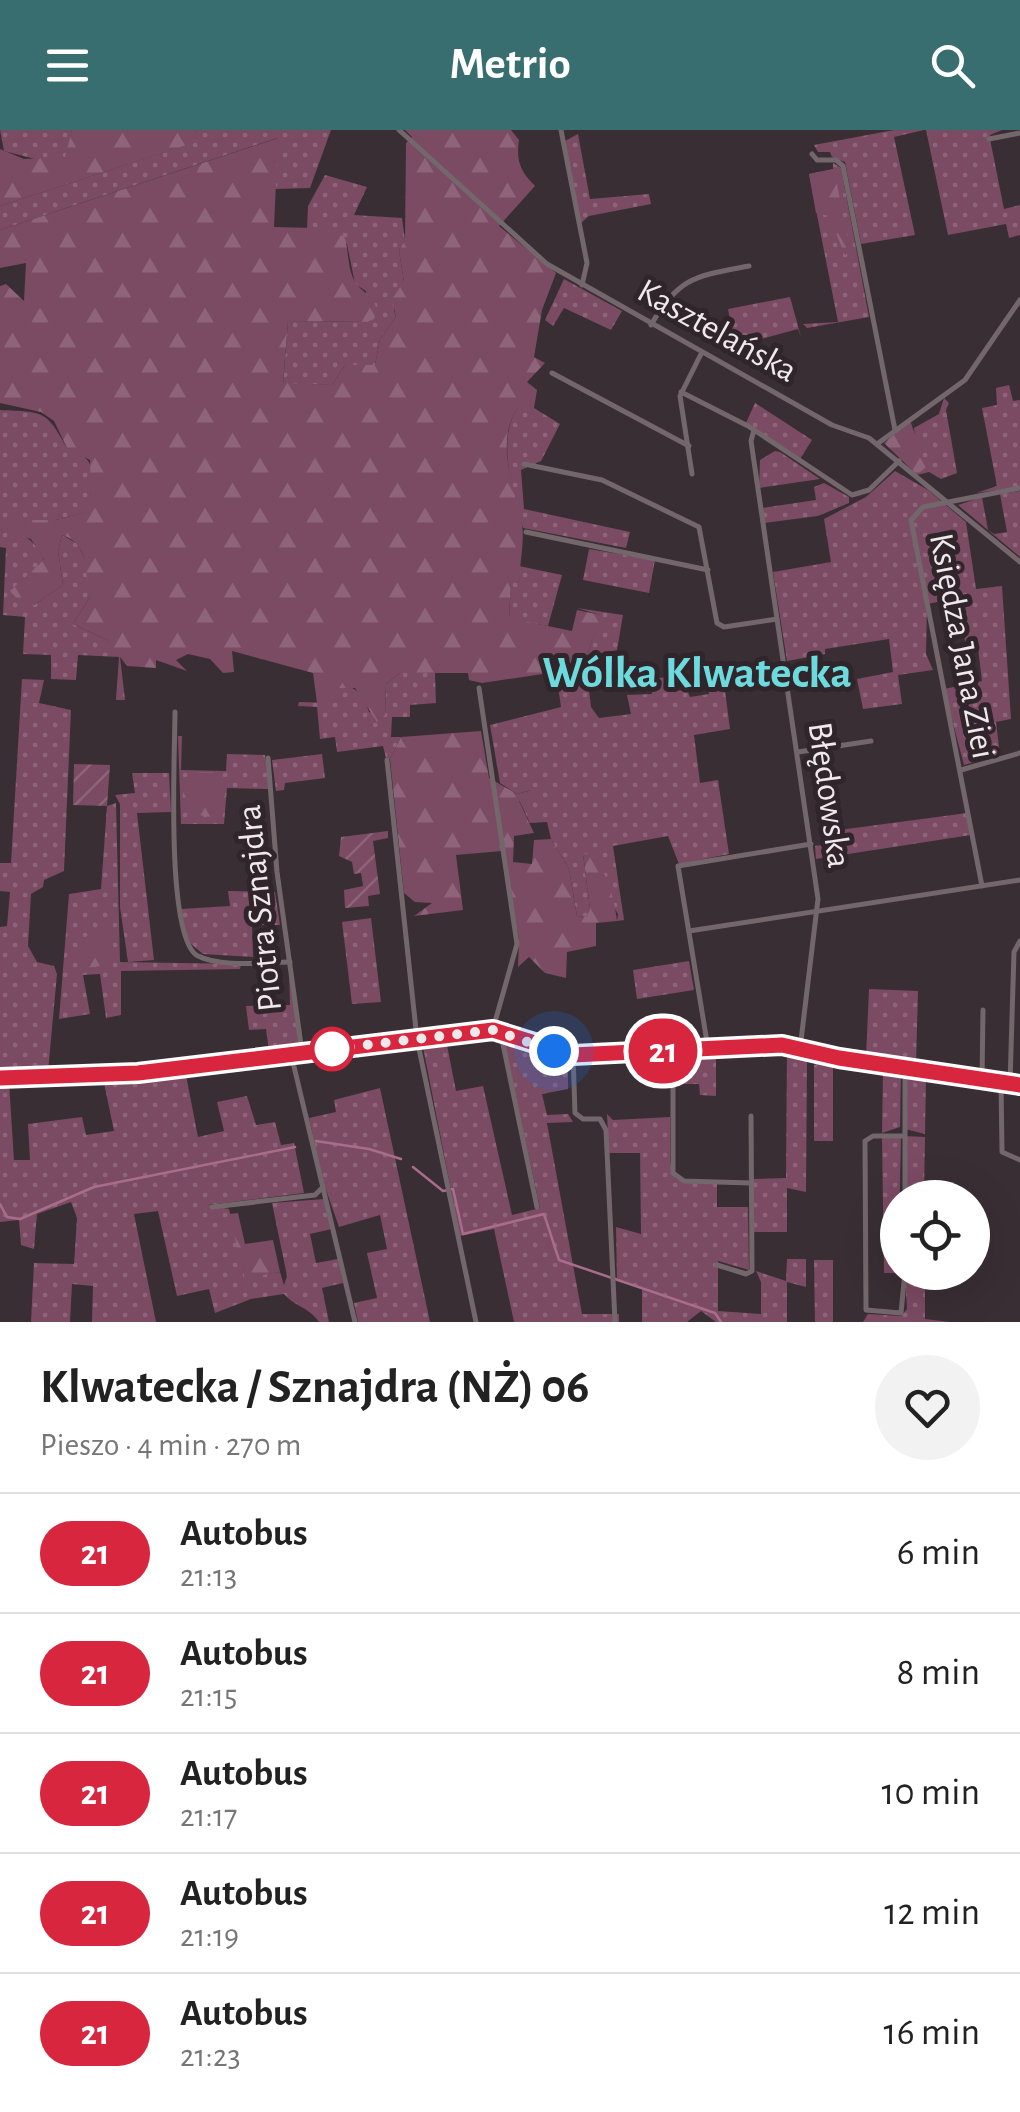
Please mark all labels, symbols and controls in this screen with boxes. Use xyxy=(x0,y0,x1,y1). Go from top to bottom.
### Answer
icon: menu xyxy=(40,38,95,93)
icon: search xyxy=(925,38,980,93)
text: Metrio xyxy=(449,42,571,87)
street label: Kasztelańska xyxy=(632,273,802,389)
street label: Księdza Jana Ziei xyxy=(923,530,1001,762)
district label: Wólka Klwatecka xyxy=(542,651,852,696)
street label: Błędowska xyxy=(801,720,857,870)
street label: Piotra Sznajdra xyxy=(232,803,288,1013)
line badge: 21 xyxy=(618,1018,708,1084)
your location xyxy=(529,1026,579,1076)
unlabelled marker xyxy=(311,1028,353,1070)
text: 21 xyxy=(648,1034,678,1069)
map controls xyxy=(880,1180,990,1290)
button: locate xyxy=(880,1180,990,1290)
button: heart xyxy=(875,1355,980,1460)
text: Klwatecka / Sznajdra (NŻ) 06 xyxy=(40,1364,590,1412)
text: Pieszo · 4 min · 270 m xyxy=(40,1429,301,1461)
text: Autobus xyxy=(180,1515,308,1553)
text: 6 min xyxy=(897,1534,980,1572)
text: 21 xyxy=(80,1536,110,1571)
text: 21:13 xyxy=(180,1560,237,1592)
text: Autobus xyxy=(180,1635,308,1673)
text: 8 min xyxy=(897,1654,980,1692)
text: 21 xyxy=(80,1656,110,1691)
text: 21:15 xyxy=(180,1680,237,1712)
text: Autobus xyxy=(180,1755,308,1793)
text: 10 min xyxy=(881,1774,980,1812)
text: 21 xyxy=(80,1776,110,1811)
text: 21:17 xyxy=(180,1800,237,1832)
text: Autobus xyxy=(180,1875,308,1913)
text: 12 min xyxy=(884,1894,980,1932)
text: 21 xyxy=(80,1896,110,1931)
text: 21:19 xyxy=(180,1920,239,1952)
text: Autobus xyxy=(180,1995,308,2033)
text: 16 min xyxy=(884,2014,980,2052)
text: 21 xyxy=(80,2016,110,2051)
text: 21:23 xyxy=(180,2040,241,2072)

